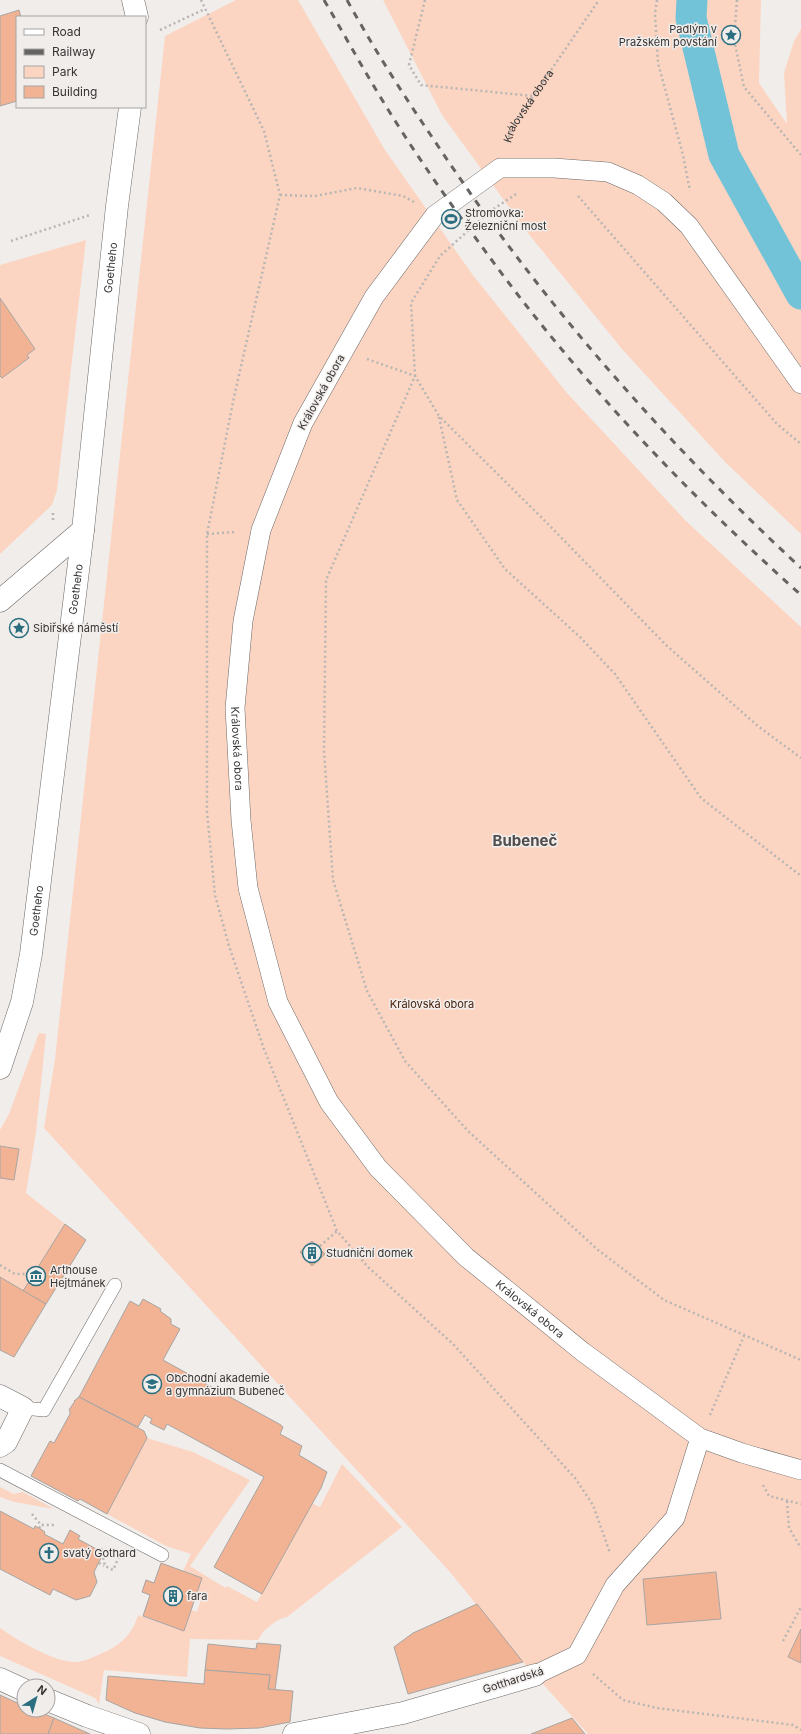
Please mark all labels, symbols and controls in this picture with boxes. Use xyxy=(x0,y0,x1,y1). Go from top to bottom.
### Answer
legend xyxy=(16,16,146,108)
place label: Padlým v Pražském povstání xyxy=(619,22,717,49)
text: Road xyxy=(52,24,81,39)
place icon: Padlým v Pražském povstání xyxy=(720,24,742,46)
text: Railway xyxy=(52,44,96,59)
text: Park xyxy=(52,64,78,79)
street label: Královská obora xyxy=(500,67,556,144)
text: Building xyxy=(52,84,97,99)
place label: Stromovka: Železniční most xyxy=(465,206,547,233)
sports icon: Stromovka: Železniční most xyxy=(440,208,462,230)
street label: Goetheho xyxy=(101,241,120,294)
street label: Královská obora xyxy=(294,352,348,432)
street label: Goetheho xyxy=(66,563,86,615)
place icon: Sibiřské náměstí xyxy=(8,617,30,639)
place label: Sibiřské náměstí xyxy=(33,621,118,635)
street label: Královská obora xyxy=(228,706,246,791)
district label: Bubeneč xyxy=(493,831,558,850)
street label: Goetheho xyxy=(26,884,46,937)
park label: Královská obora xyxy=(390,997,474,1011)
building icon: Studniční domek xyxy=(301,1242,323,1264)
place label: Studniční domek xyxy=(326,1246,413,1260)
place label: Arthouse Hejtmánek xyxy=(50,1263,106,1290)
museum icon: Arthouse Hejtmánek xyxy=(25,1265,47,1287)
street label: Královská obora xyxy=(493,1277,567,1341)
place label: Obchodní akademie a gymnázium Bubeneč xyxy=(166,1371,285,1398)
school or university icon: Obchodní akademie a gymnázium Bubeneč xyxy=(141,1373,163,1395)
church icon: svatý Gothard xyxy=(38,1542,60,1564)
place label: svatý Gothard xyxy=(63,1546,136,1560)
building icon: fara xyxy=(162,1585,184,1607)
place label: fara xyxy=(187,1589,207,1603)
street label: Gotthardská xyxy=(481,1664,545,1696)
north arrow xyxy=(16,1678,56,1718)
text: N xyxy=(34,1682,50,1698)

